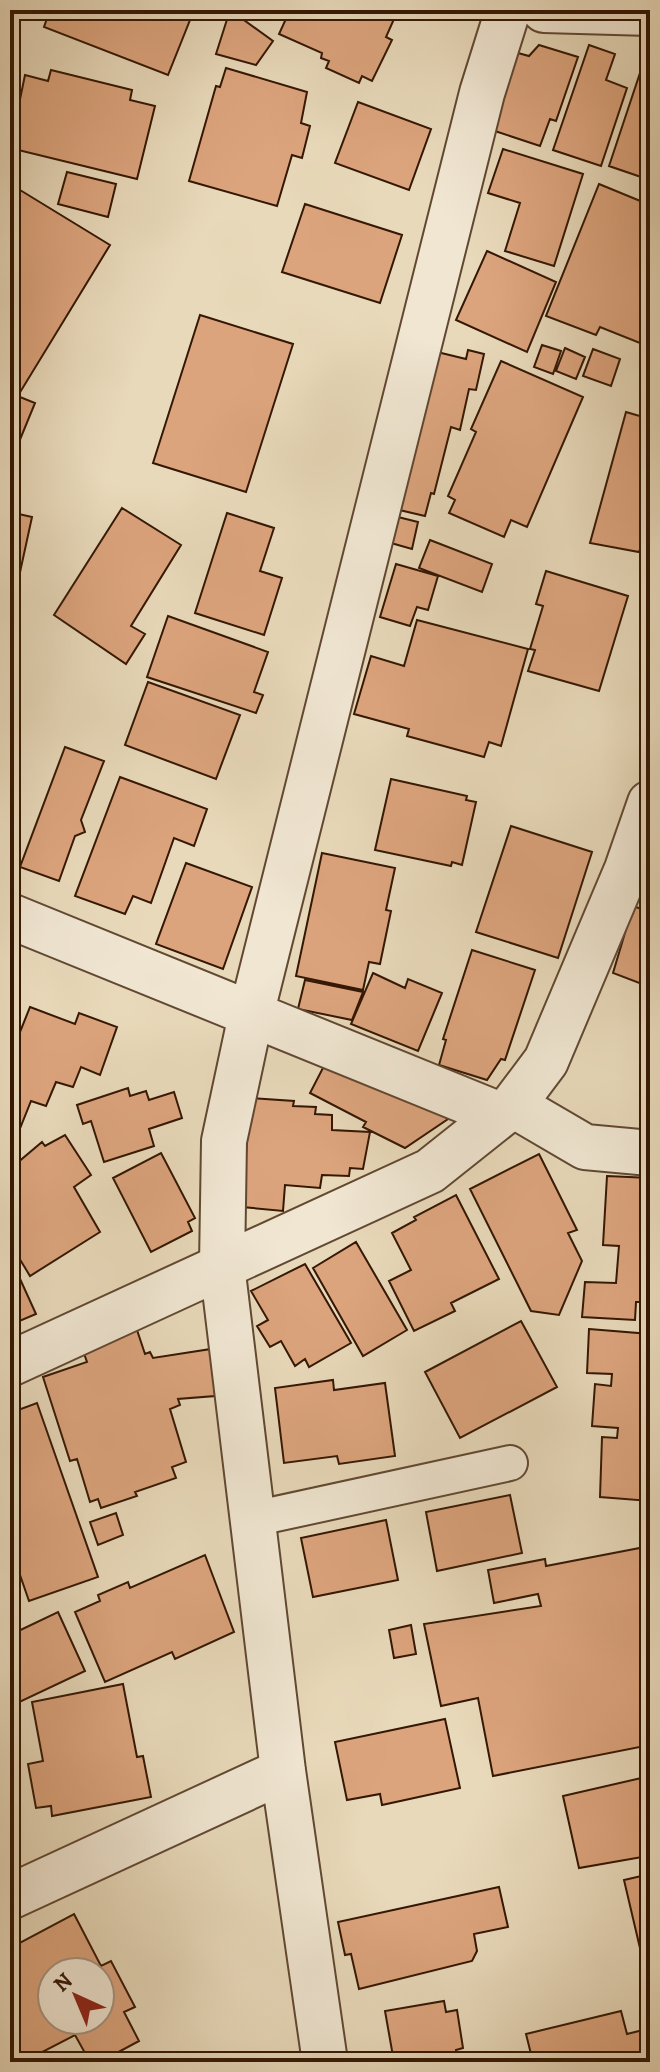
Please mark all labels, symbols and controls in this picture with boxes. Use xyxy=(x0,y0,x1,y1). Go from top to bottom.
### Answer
north arrow xyxy=(36,1956,116,2036)
text: N xyxy=(47,1966,79,1999)

